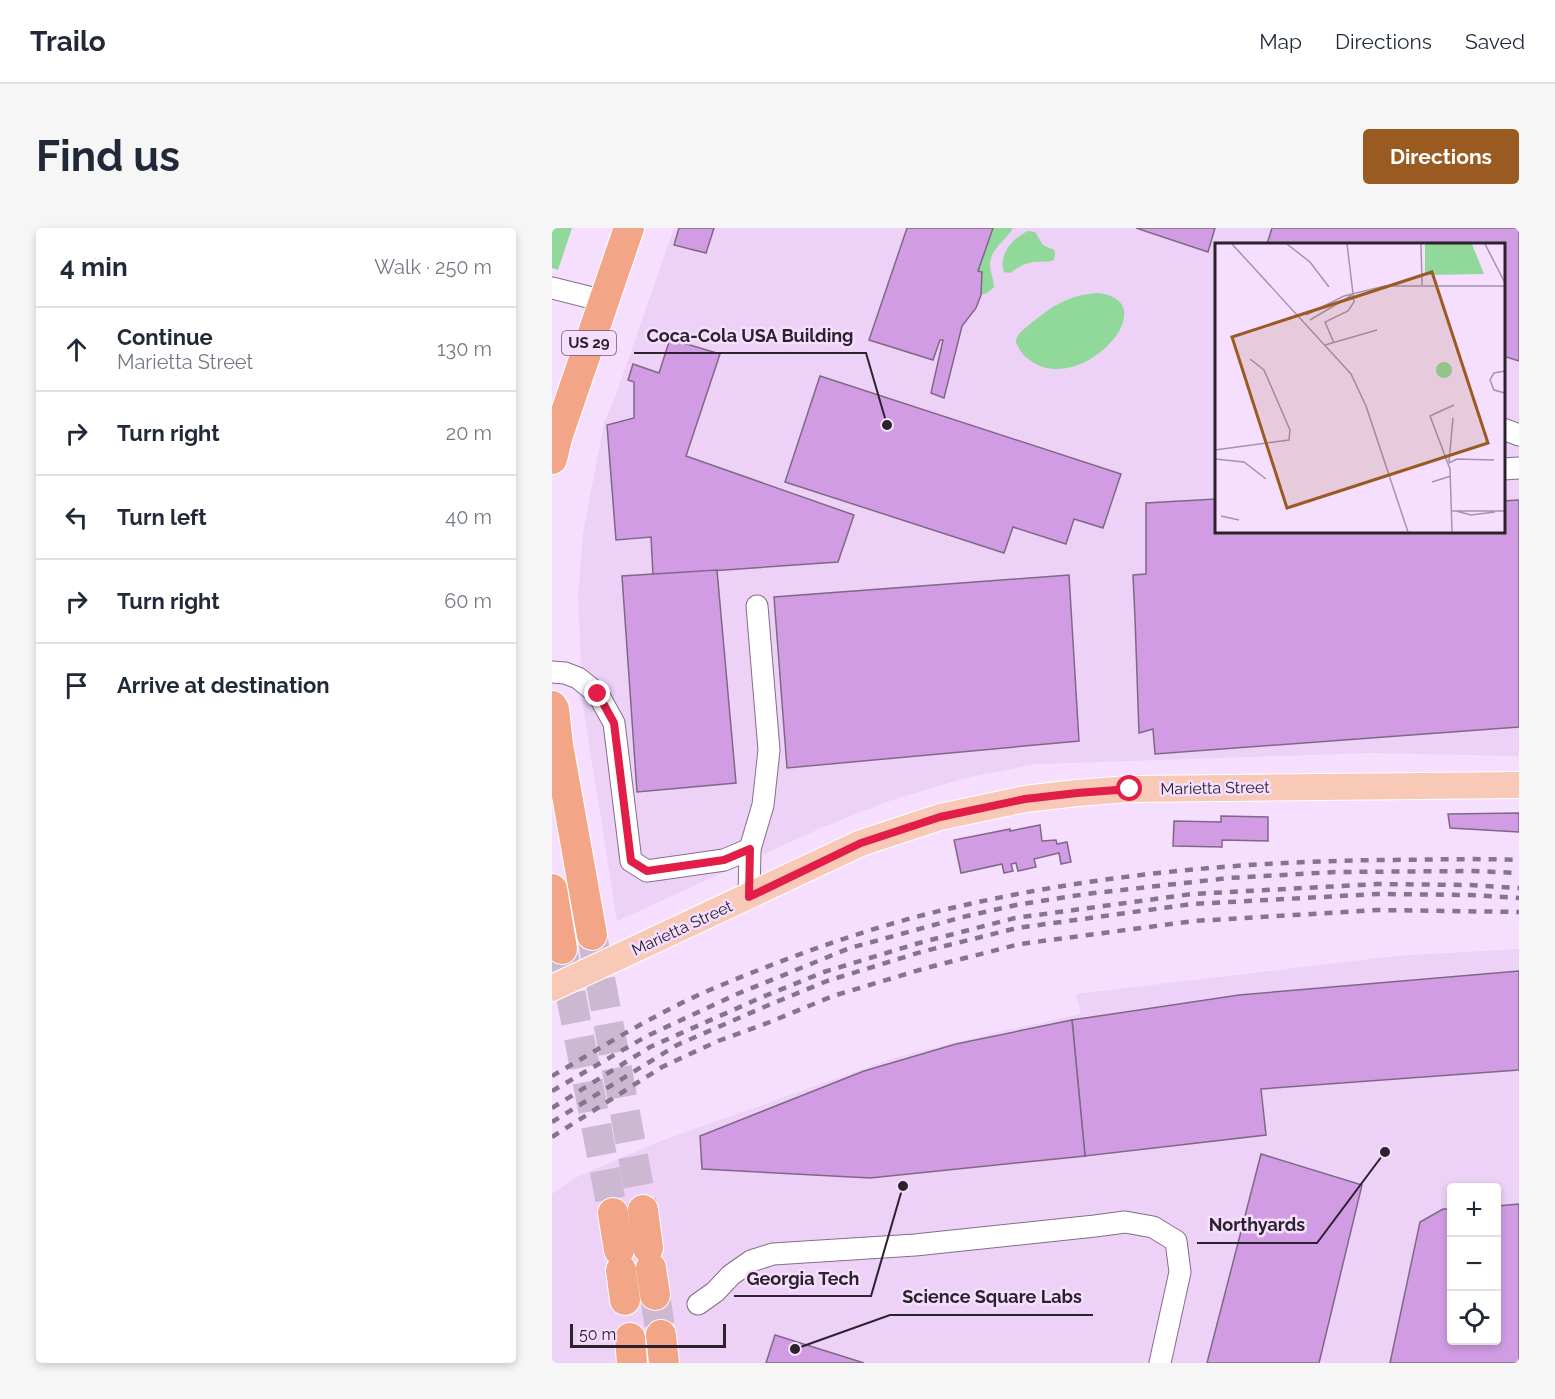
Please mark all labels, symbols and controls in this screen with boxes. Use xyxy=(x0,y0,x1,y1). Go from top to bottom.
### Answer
text: Trailo xyxy=(30,25,106,58)
text: Map xyxy=(1259,29,1302,54)
text: Directions xyxy=(1335,29,1432,54)
text: Saved xyxy=(1465,29,1525,54)
button: Directions xyxy=(1363,129,1519,184)
text: Find us xyxy=(36,132,180,181)
inset map xyxy=(1215,243,1504,532)
text: 4 min xyxy=(60,252,128,282)
text: Walk · 250 m xyxy=(374,255,492,279)
callout: Coca-Cola USA Building xyxy=(634,317,866,353)
text: Continue xyxy=(117,324,213,350)
text: Coca-Cola USA Building xyxy=(646,325,854,346)
road number: US 29 xyxy=(562,331,616,355)
icon: ahead xyxy=(60,333,93,366)
text: 130 m xyxy=(437,337,492,361)
text: Marietta Street xyxy=(117,350,253,374)
icon: right xyxy=(60,417,93,450)
text: Turn right xyxy=(117,420,220,446)
text: 20 m xyxy=(446,421,492,445)
icon: left xyxy=(60,501,93,534)
text: Turn left xyxy=(117,504,207,530)
text: 40 m xyxy=(445,505,492,529)
icon: right xyxy=(60,585,93,618)
text: Turn right xyxy=(117,588,220,614)
text: 60 m xyxy=(444,589,492,613)
icon: arrive xyxy=(60,669,93,702)
text: Arrive at destination xyxy=(117,672,330,698)
route end xyxy=(584,680,610,706)
route start xyxy=(1116,775,1142,801)
street label: Marietta Street xyxy=(1160,778,1270,798)
street label: Marietta Street xyxy=(629,896,736,960)
map controls xyxy=(1447,1183,1501,1345)
button: + xyxy=(1447,1183,1501,1237)
callout: Northyards xyxy=(1197,1207,1317,1243)
text: Northyards xyxy=(1209,1214,1305,1235)
button: − xyxy=(1447,1237,1501,1291)
callout: Georgia Tech xyxy=(734,1260,871,1296)
text: Georgia Tech xyxy=(747,1268,859,1289)
callout: Science Square Labs xyxy=(890,1279,1093,1315)
text: Science Square Labs xyxy=(902,1286,1082,1307)
button: locate xyxy=(1447,1291,1501,1345)
scale bar xyxy=(570,1321,726,1348)
text: 50 m xyxy=(579,1325,616,1344)

